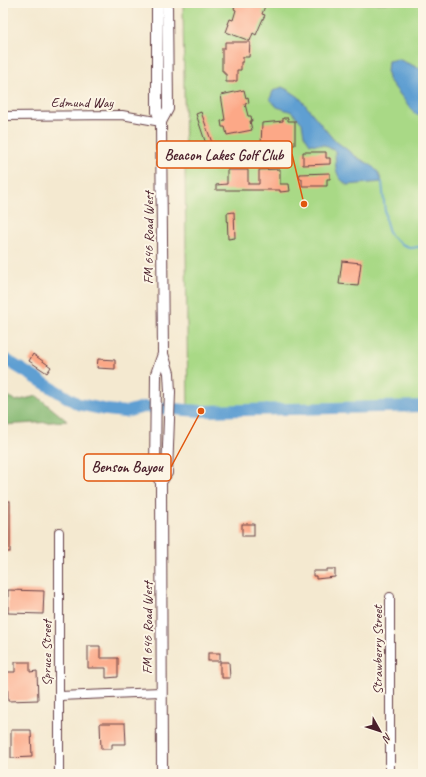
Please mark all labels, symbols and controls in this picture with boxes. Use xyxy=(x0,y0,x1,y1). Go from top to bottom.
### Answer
street label: Edmund Way xyxy=(51,94,114,111)
callout: Beacon Lakes Golf Club xyxy=(157,141,292,168)
text: Beacon Lakes Golf Club xyxy=(164,146,285,165)
street label: FM 646 Road West xyxy=(140,189,157,284)
callout: Benson Bayou xyxy=(84,454,171,481)
text: Benson Bayou xyxy=(91,458,164,477)
street label: FM 646 Road West xyxy=(139,579,156,674)
street label: Strawberry Street xyxy=(369,604,386,695)
street label: Spruce Street xyxy=(38,618,55,686)
north arrow xyxy=(360,711,400,751)
text: N xyxy=(379,730,395,746)

